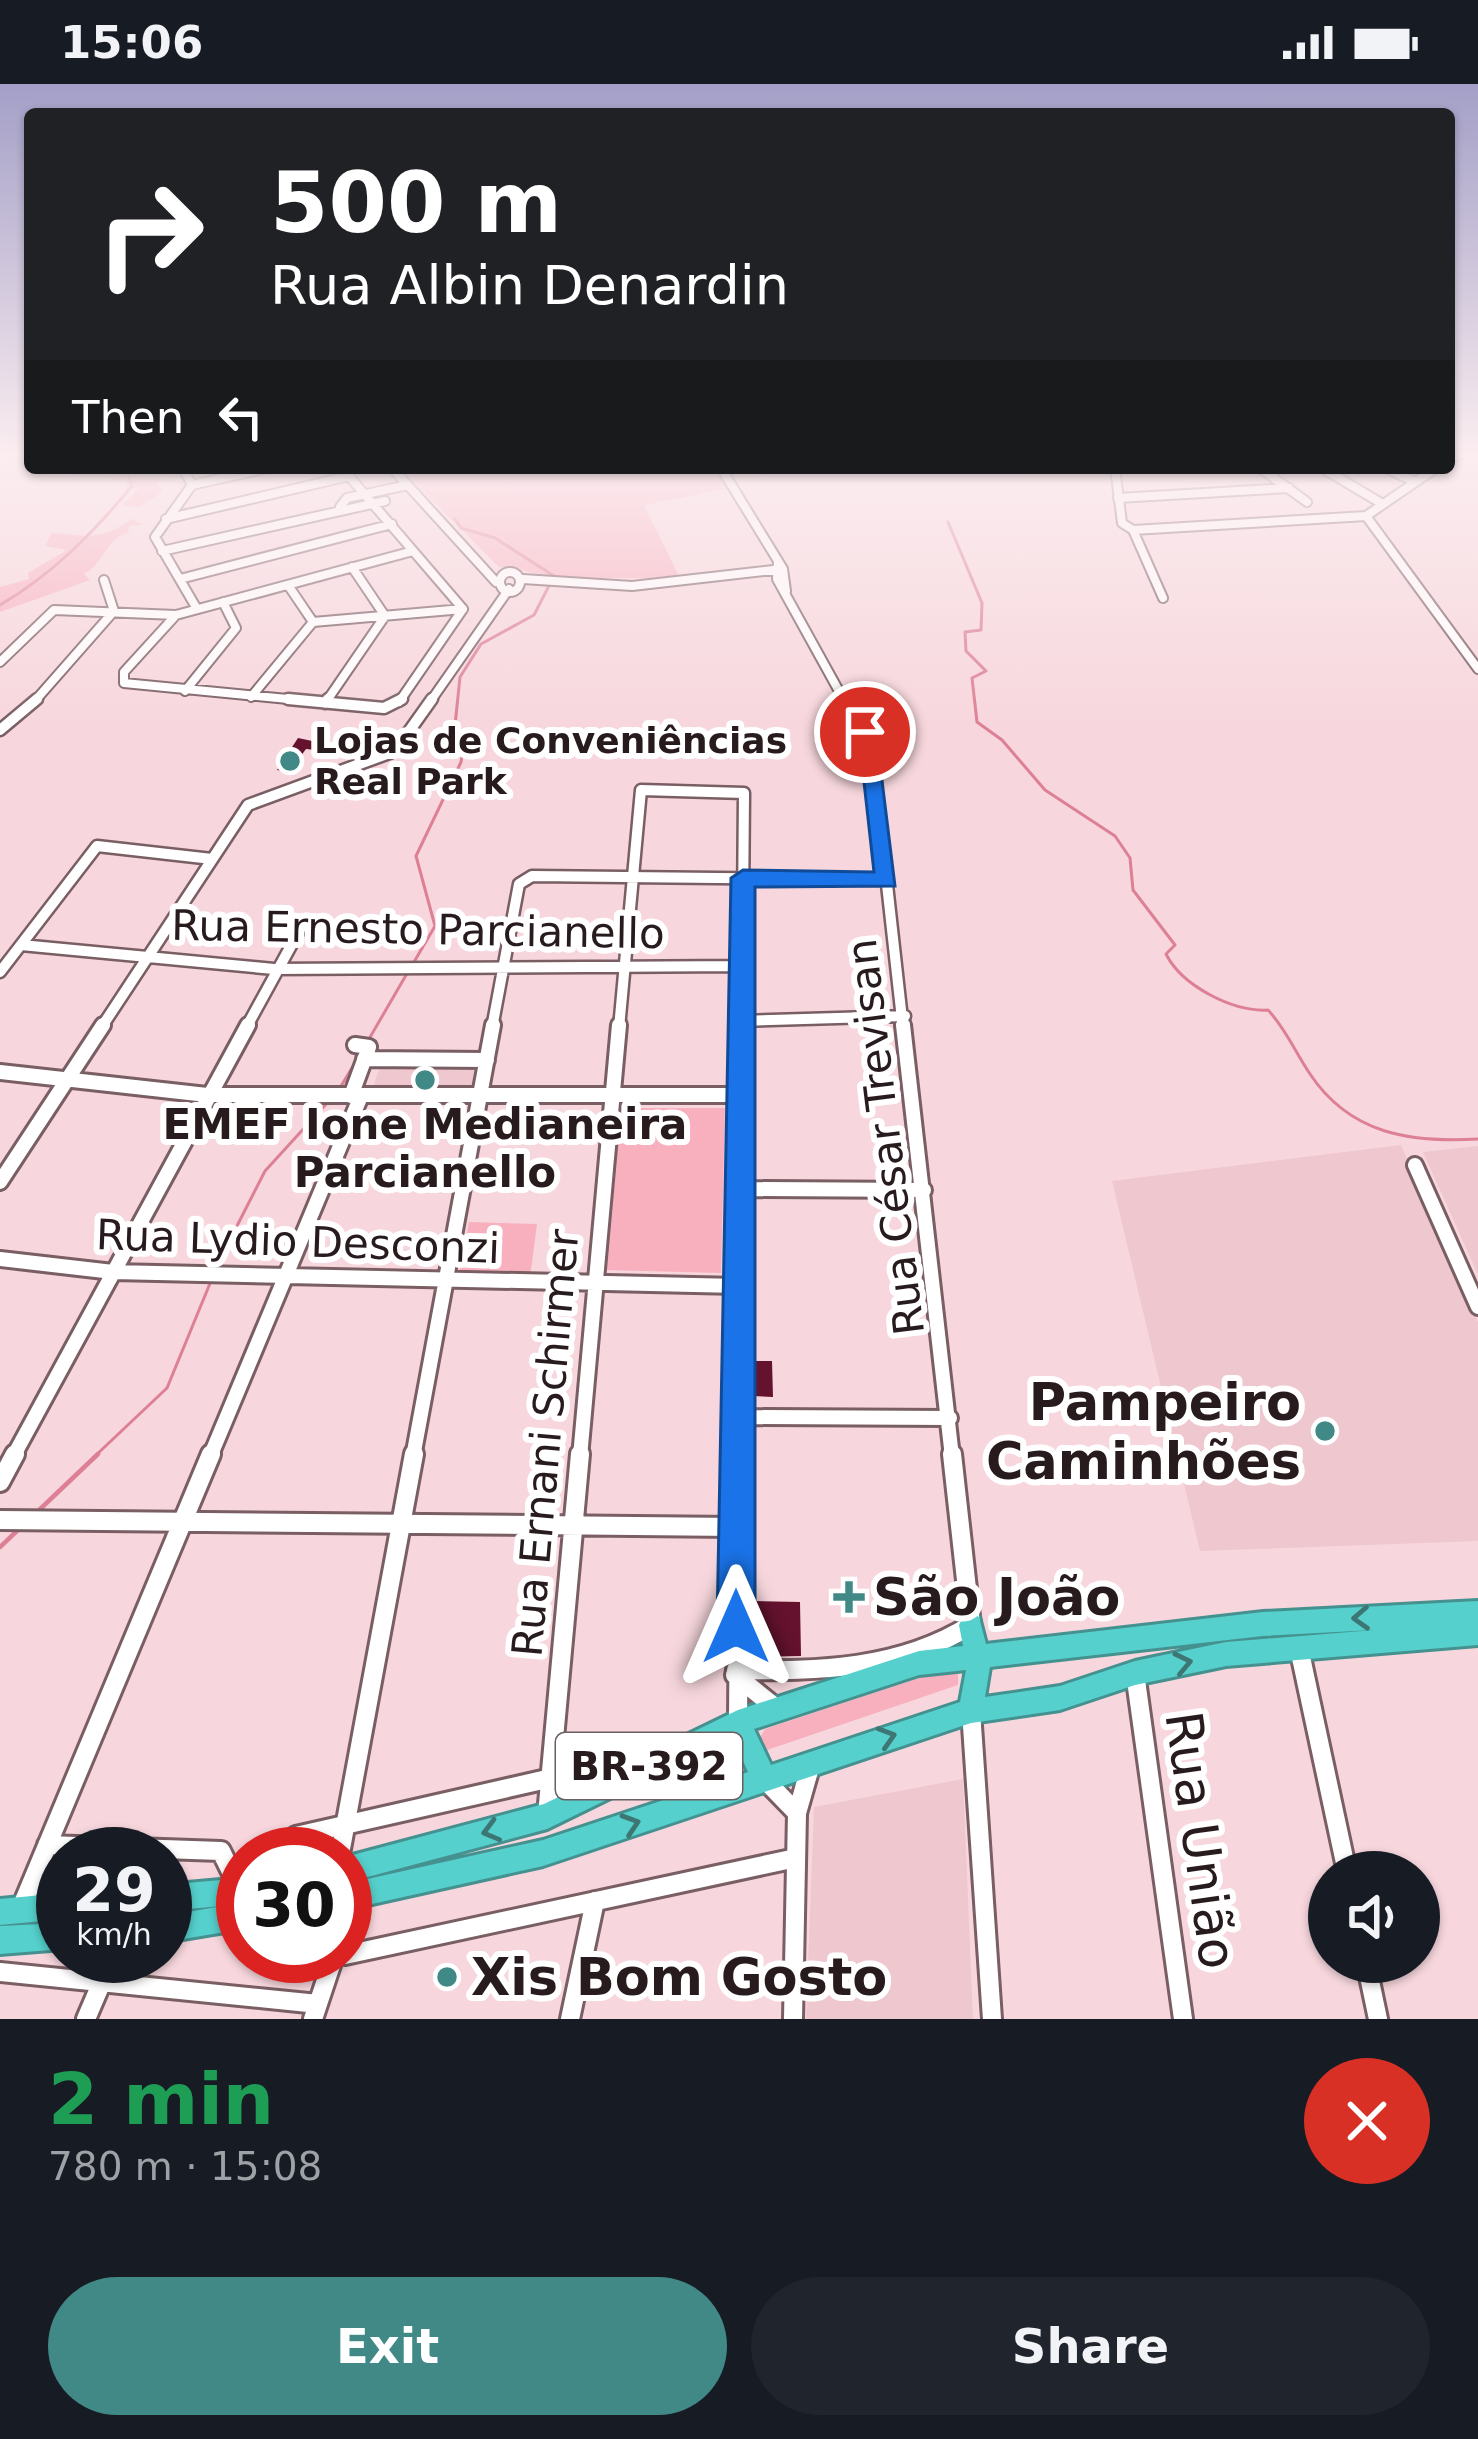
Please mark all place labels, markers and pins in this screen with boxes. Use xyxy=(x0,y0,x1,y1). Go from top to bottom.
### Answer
pin xyxy=(814,681,916,783)
place label: Lojas de Conveniências Real Park xyxy=(314,720,787,802)
marker: Lojas de Conveniências Real Park xyxy=(277,748,303,774)
marker: EMEF Ione Medianeira Parcianello xyxy=(412,1067,438,1093)
place label: EMEF Ione Medianeira Parcianello xyxy=(163,1100,687,1197)
place label: Pampeiro Caminhões xyxy=(986,1373,1301,1491)
marker: Pampeiro Caminhões xyxy=(1312,1418,1338,1444)
place label: São João xyxy=(873,1568,1120,1627)
marker: São João xyxy=(836,1584,862,1610)
place label: Xis Bom Gosto xyxy=(471,1948,887,2007)
marker: Xis Bom Gosto xyxy=(434,1964,460,1990)

